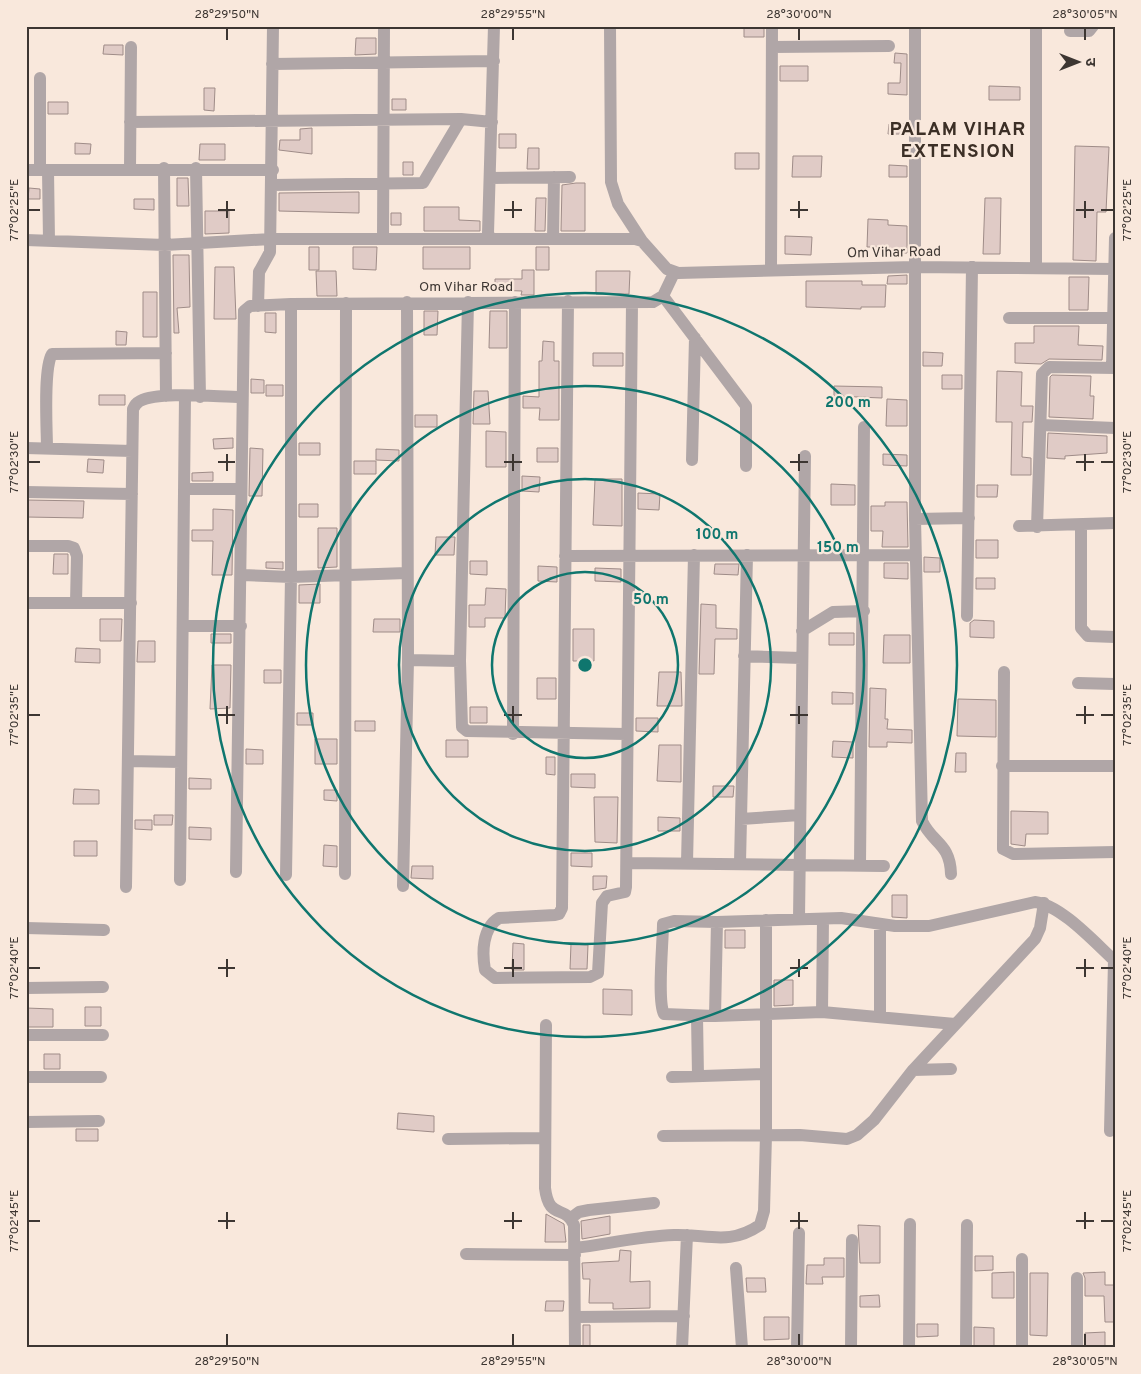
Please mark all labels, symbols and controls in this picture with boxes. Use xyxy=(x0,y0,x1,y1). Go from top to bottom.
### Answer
text: 28°29'50"N xyxy=(194,7,260,23)
text: 28°29'55"N xyxy=(481,7,545,23)
text: 28°30'00"N xyxy=(766,7,832,23)
text: 28°30'05"N xyxy=(1052,7,1118,23)
north arrow xyxy=(1054,38,1104,88)
text: उ xyxy=(1081,58,1098,67)
district label: PALAM VIHAR EXTENSION xyxy=(890,118,1026,164)
text: 77°02'25"E xyxy=(7,179,23,241)
text: 77°02'25"E xyxy=(1120,179,1136,241)
street label: Om Vihar Road xyxy=(847,244,941,262)
street label: Om Vihar Road xyxy=(419,279,513,296)
text: 200 m xyxy=(825,394,871,413)
text: 77°02'30"E xyxy=(7,431,23,493)
text: 77°02'30"E xyxy=(1120,431,1136,493)
text: 100 m xyxy=(696,526,738,545)
text: 150 m xyxy=(817,539,859,558)
text: 50 m xyxy=(633,591,669,610)
centre of rings xyxy=(576,656,594,674)
text: 77°02'35"E xyxy=(7,684,23,746)
text: 77°02'35"E xyxy=(1120,684,1136,746)
text: 77°02'40"E xyxy=(7,937,23,999)
text: 77°02'40"E xyxy=(1120,937,1136,999)
text: 77°02'45"E xyxy=(7,1190,23,1252)
text: 77°02'45"E xyxy=(1120,1190,1136,1252)
text: 28°29'50"N xyxy=(194,1354,260,1370)
text: 28°29'55"N xyxy=(481,1354,545,1370)
text: 28°30'00"N xyxy=(766,1354,832,1370)
text: 28°30'05"N xyxy=(1052,1354,1118,1370)

